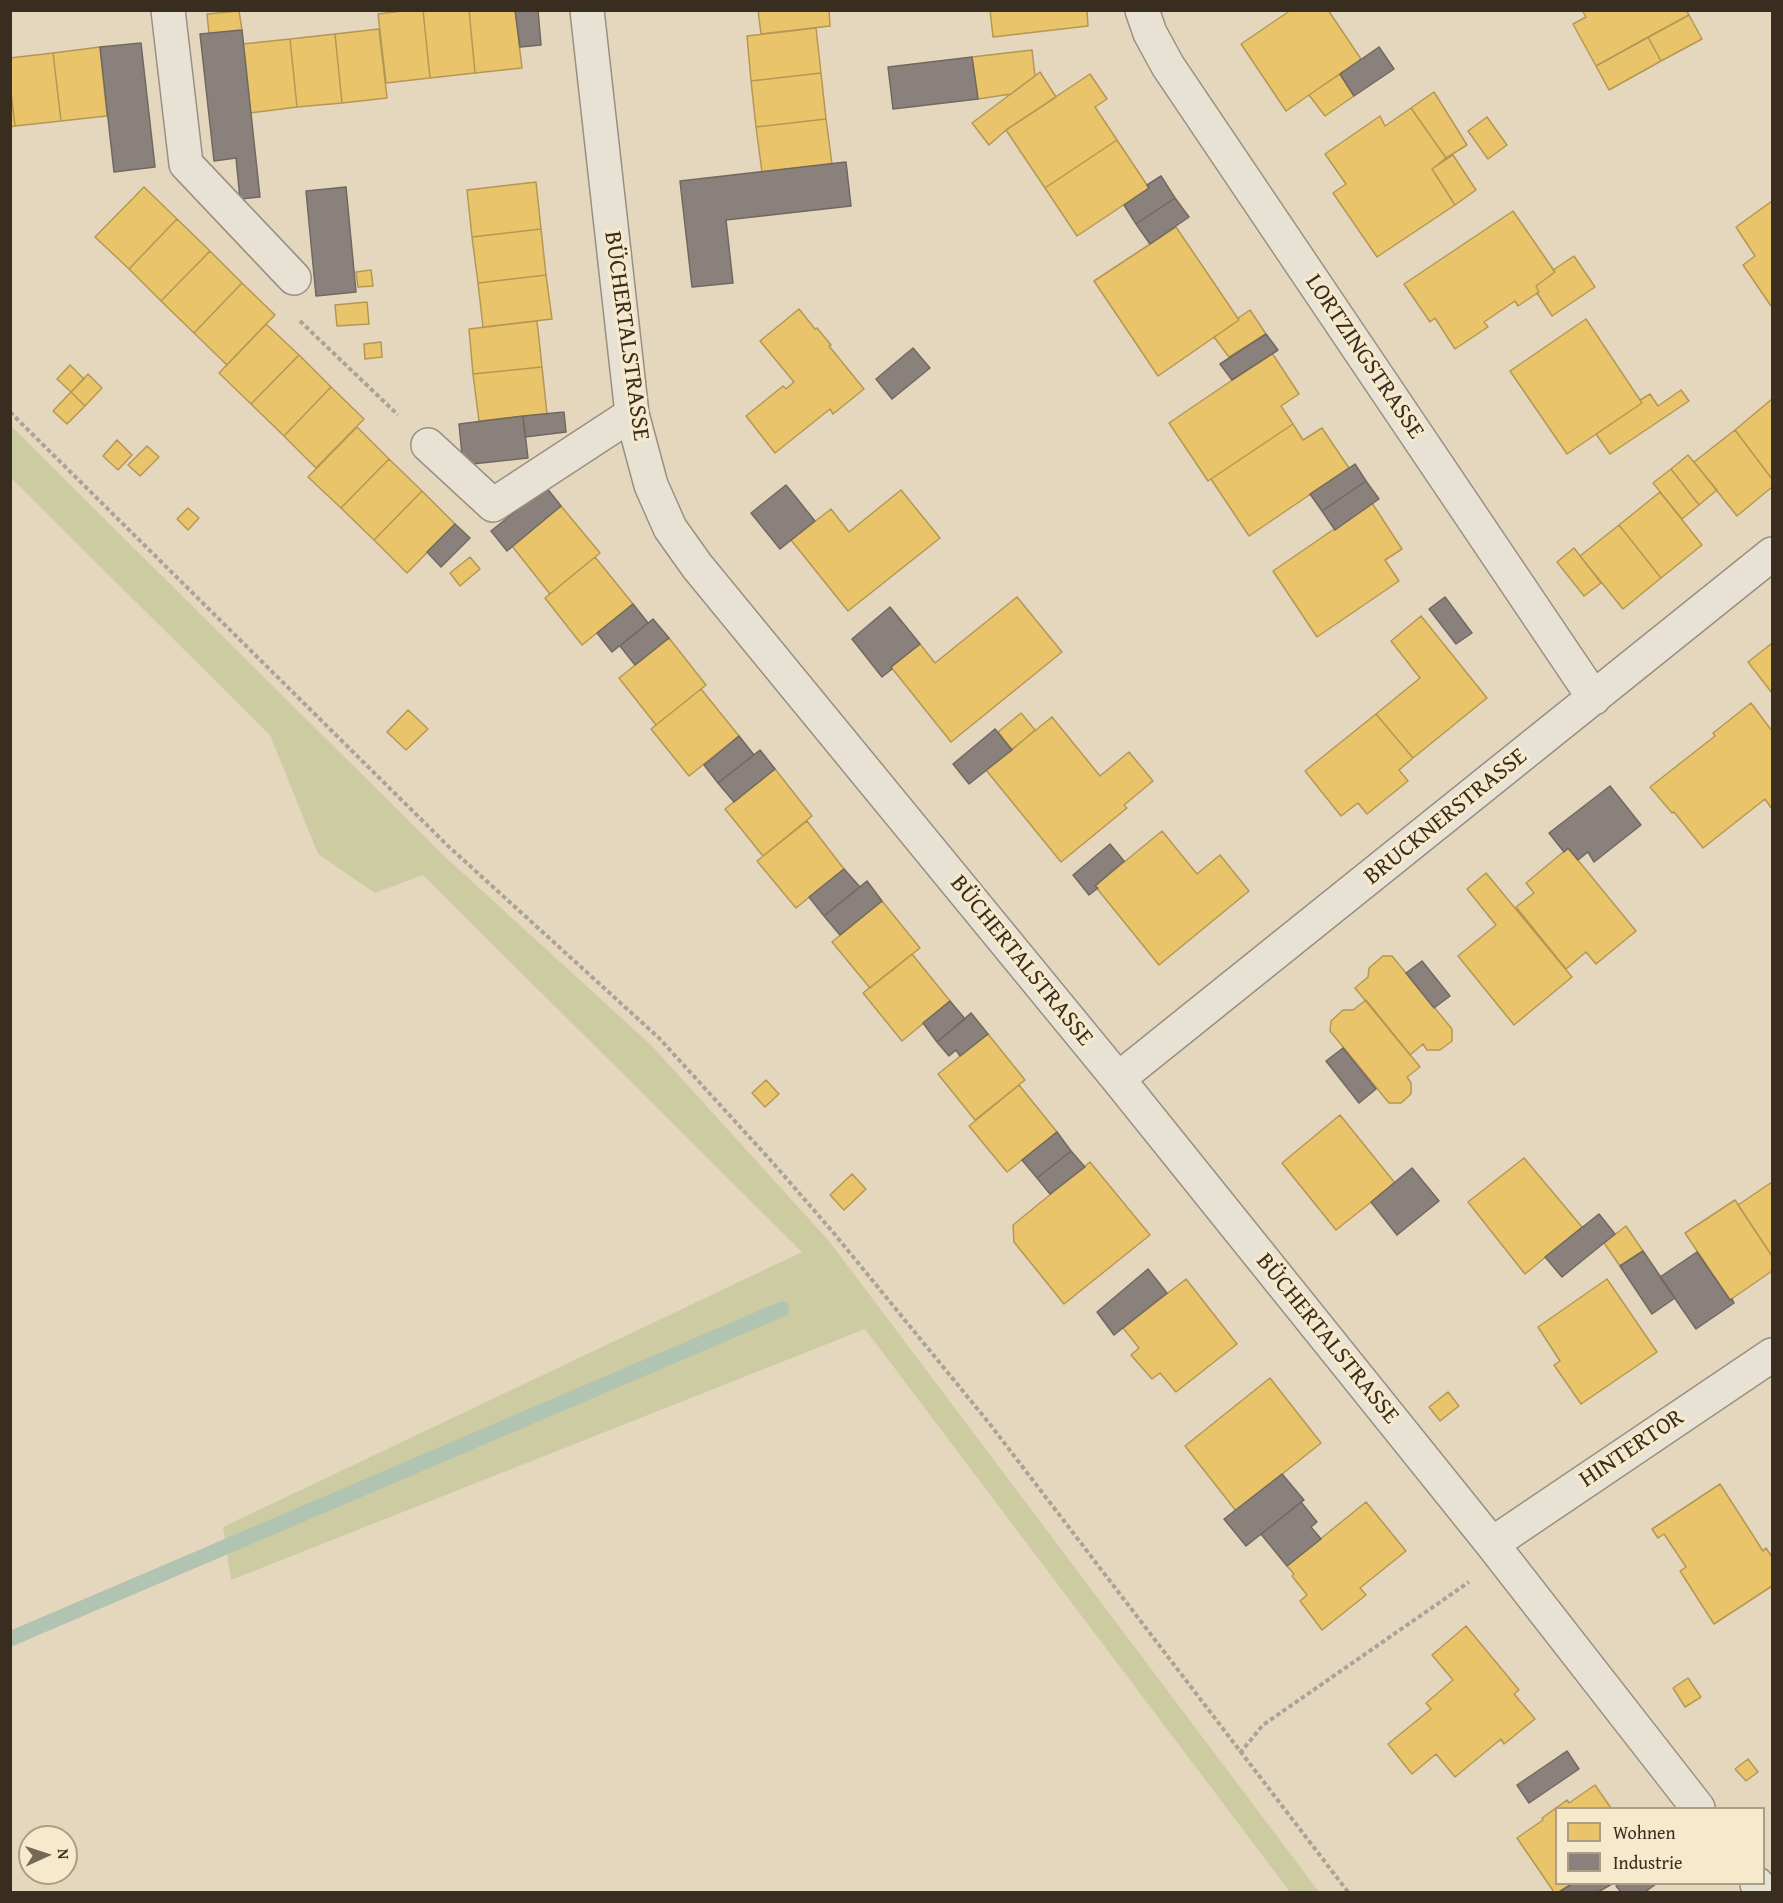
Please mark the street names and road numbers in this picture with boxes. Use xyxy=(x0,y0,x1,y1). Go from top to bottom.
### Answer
street label: BÜCHERTALSTRASSE xyxy=(597,229,655,443)
street label: LORTZINGSTRASSE xyxy=(1298,269,1430,445)
street label: BRUCKNERSTRASSE xyxy=(1359,742,1533,892)
street label: BÜCHERTALSTRASSE xyxy=(943,870,1099,1052)
street label: BÜCHERTALSTRASSE xyxy=(1249,1248,1405,1430)
street label: HINTERTOR xyxy=(1574,1404,1690,1494)

